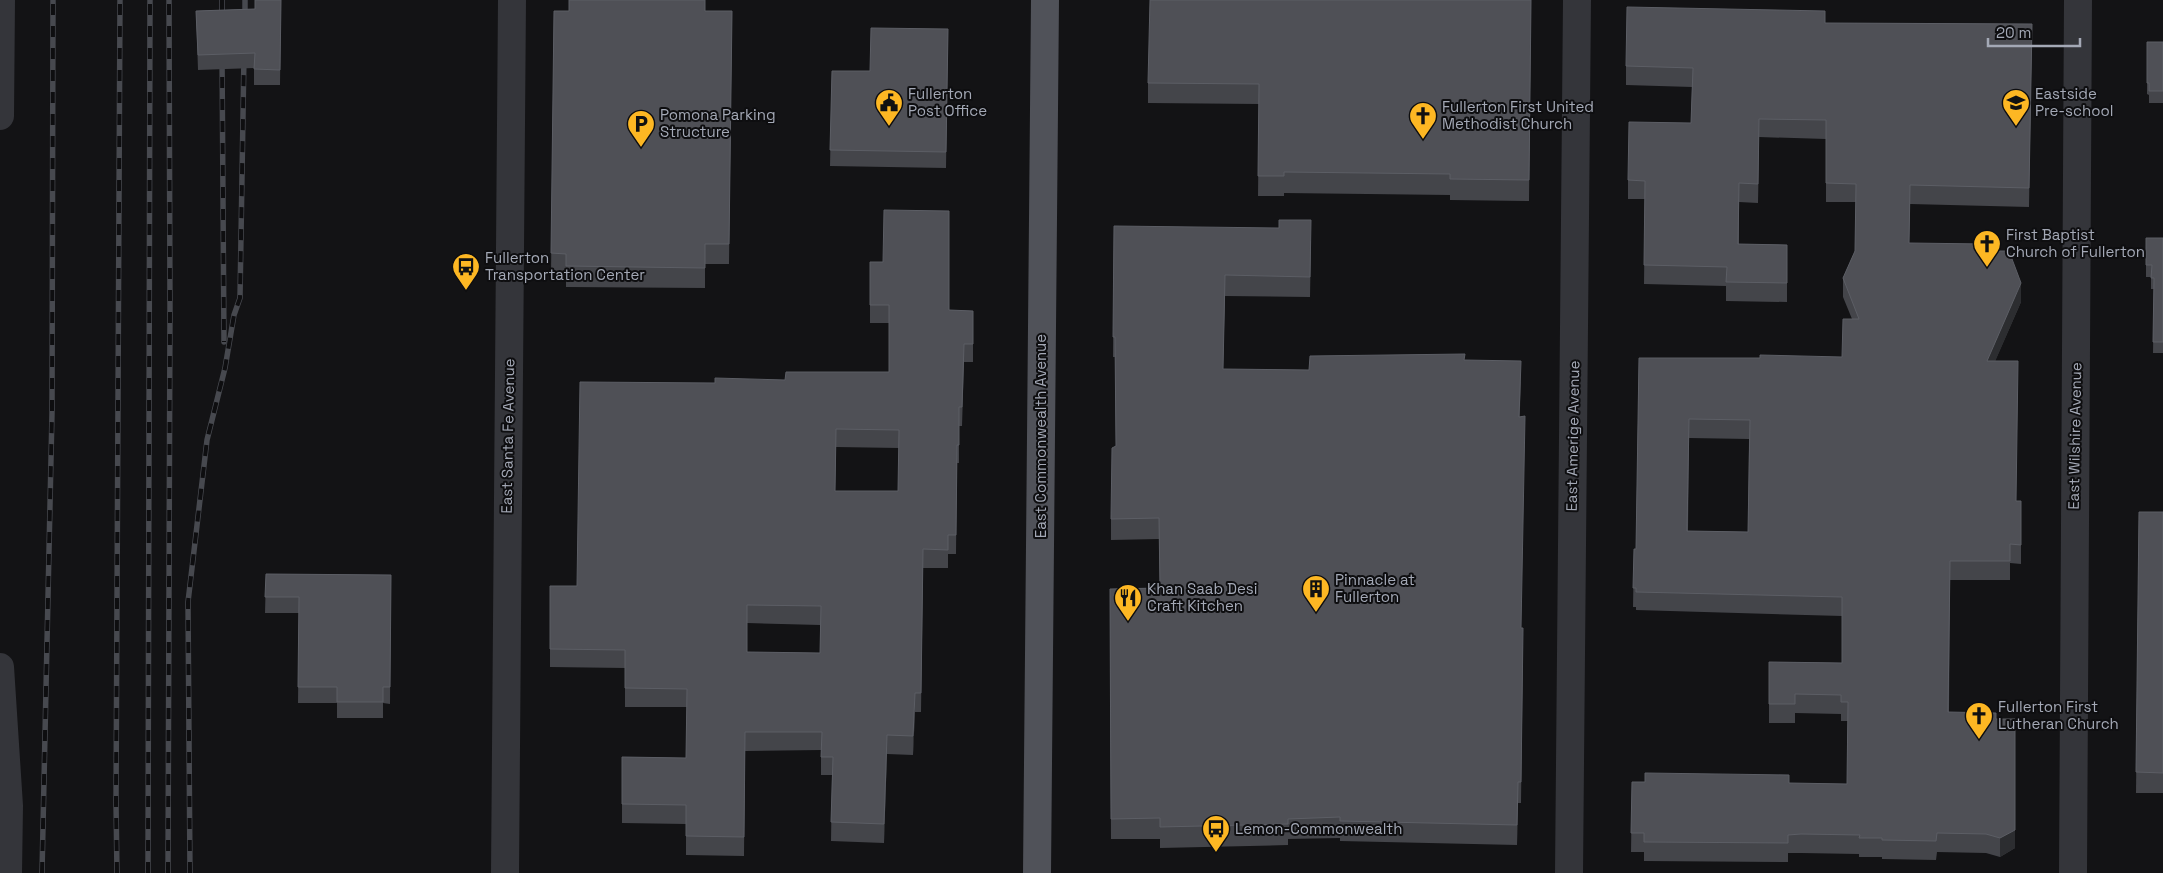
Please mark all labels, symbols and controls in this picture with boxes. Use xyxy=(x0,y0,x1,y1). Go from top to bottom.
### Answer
scale bar xyxy=(1988,15,2080,47)
text: 20 m xyxy=(1996,23,2031,42)
place label: Fullerton Post Office xyxy=(908,84,987,120)
place label: Eastside Pre-school xyxy=(2035,84,2113,120)
public building icon: Fullerton Post Office xyxy=(874,88,904,127)
school or university icon: Eastside Pre-school xyxy=(2001,88,2031,127)
place label: Fullerton First United Methodist Church xyxy=(1442,97,1594,133)
church icon: Fullerton First United Methodist Church xyxy=(1408,101,1438,140)
place label: Pomona Parking Structure xyxy=(660,105,776,141)
parking icon: Pomona Parking Structure xyxy=(626,109,656,148)
place label: First Baptist Church of Fullerton xyxy=(2006,225,2145,261)
church icon: First Baptist Church of Fullerton xyxy=(1972,229,2002,268)
place label: Fullerton Transportation Center xyxy=(485,248,645,284)
bus stop icon: Fullerton Transportation Center xyxy=(451,252,481,291)
street label: East Commonwealth Avenue xyxy=(1031,334,1050,538)
street label: East Santa Fe Avenue xyxy=(497,358,518,514)
street label: East Amerige Avenue xyxy=(1562,360,1583,512)
street label: East Wilshire Avenue xyxy=(2064,362,2085,510)
place label: Pinnacle at Fullerton xyxy=(1335,570,1415,606)
building icon: Pinnacle at Fullerton xyxy=(1301,574,1331,613)
place label: Khan Saab Desi Craft Kitchen xyxy=(1147,579,1257,615)
restaurant icon: Khan Saab Desi Craft Kitchen xyxy=(1113,583,1143,622)
place label: Fullerton First Lutheran Church xyxy=(1998,697,2119,733)
church icon: Fullerton First Lutheran Church xyxy=(1964,701,1994,740)
bus stop icon: Lemon-Commonwealth xyxy=(1201,814,1231,853)
place label: Lemon-Commonwealth xyxy=(1235,819,1402,838)

